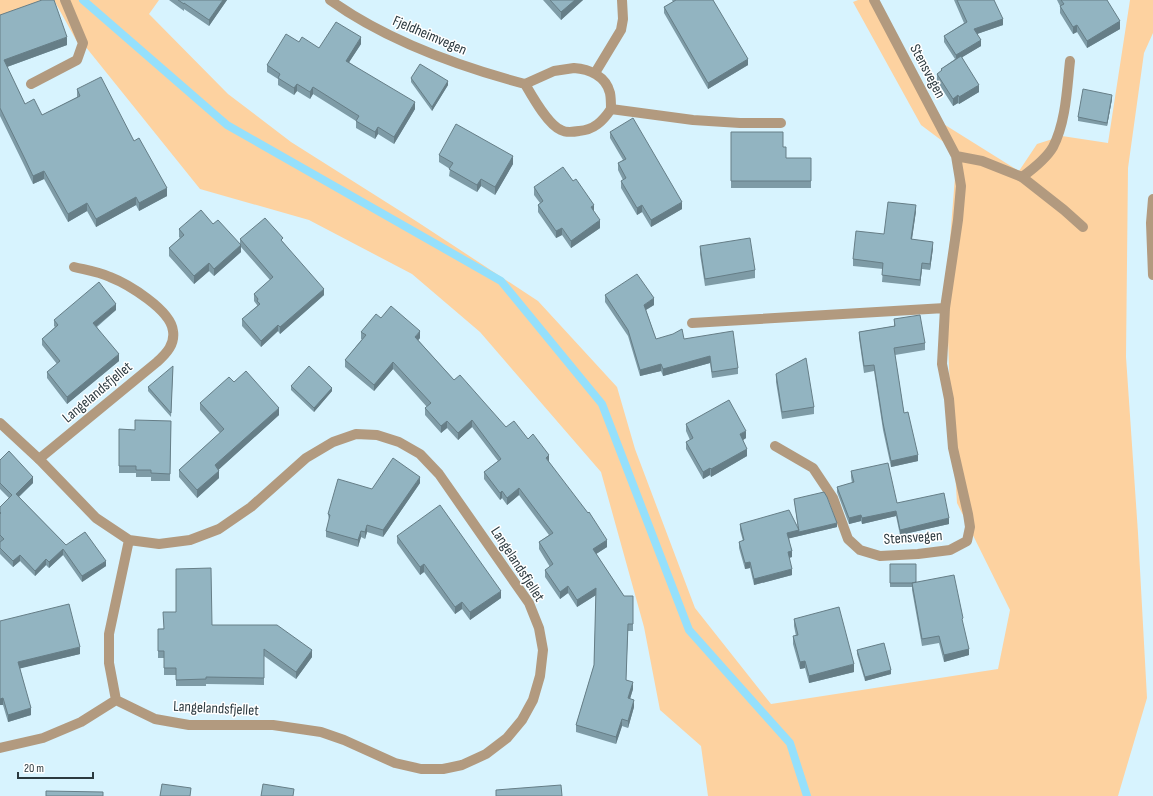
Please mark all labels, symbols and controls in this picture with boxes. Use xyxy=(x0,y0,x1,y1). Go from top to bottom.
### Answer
street label: Fjeldheimvegen xyxy=(390,11,470,60)
street label: Stensvegen xyxy=(905,41,950,102)
street label: Langelandsfjellet xyxy=(58,357,137,427)
street label: Langelandsfjellet xyxy=(486,523,549,606)
street label: Stensvegen xyxy=(883,526,943,549)
street label: Langelandsfjellet xyxy=(173,697,260,720)
scale bar xyxy=(18,754,93,780)
text: 20 m xyxy=(24,761,44,776)

